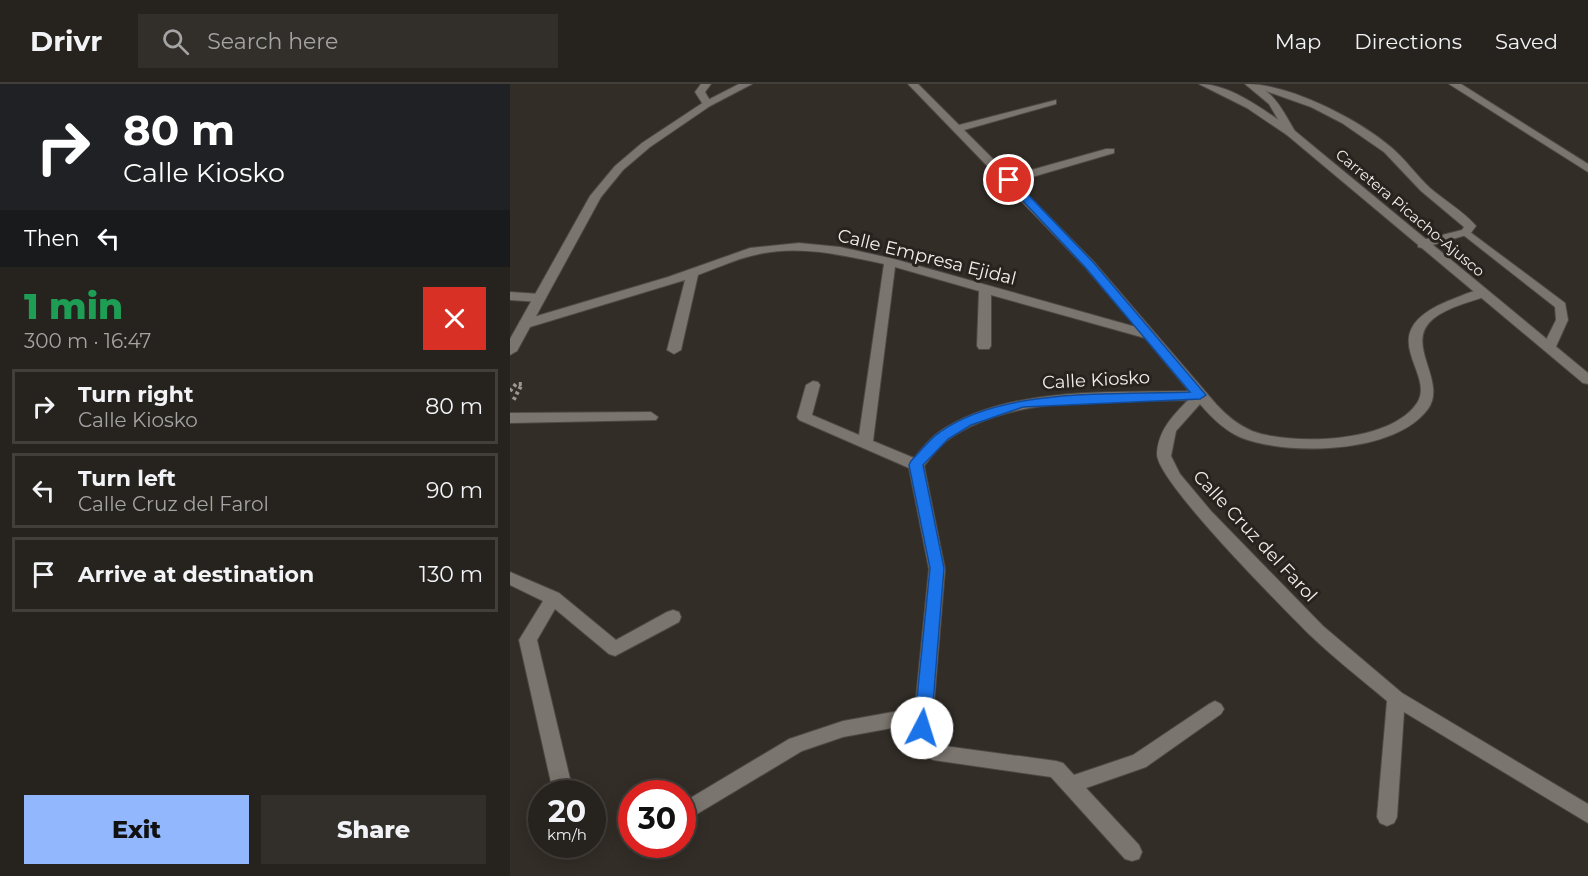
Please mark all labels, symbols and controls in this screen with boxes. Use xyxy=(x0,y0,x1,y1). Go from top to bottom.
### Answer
search box xyxy=(138,14,558,68)
text: Drivr xyxy=(30,24,102,58)
icon: search xyxy=(159,25,192,58)
text: Search here xyxy=(207,28,338,55)
text: Map xyxy=(1275,29,1321,54)
text: Directions xyxy=(1354,29,1462,54)
text: Saved xyxy=(1495,29,1558,54)
text: 80 m xyxy=(123,104,235,156)
icon: right xyxy=(24,108,102,186)
street label: Carretera Picacho-Ajusco xyxy=(1332,145,1489,281)
pin xyxy=(983,154,1034,205)
text: Calle Kiosko xyxy=(123,156,285,189)
icon: arrive xyxy=(992,163,1025,196)
icon: left xyxy=(92,222,125,255)
street label: Calle Empresa Ejidal xyxy=(835,224,1019,290)
text: Then xyxy=(24,225,80,252)
text: 1 min xyxy=(24,284,123,328)
button: close xyxy=(423,287,486,350)
text: 300 m · 16:47 xyxy=(24,329,151,353)
street label: Calle Kiosko xyxy=(1042,366,1150,394)
text: Turn right xyxy=(78,381,193,408)
icon: right xyxy=(27,390,60,423)
text: 80 m xyxy=(425,393,483,420)
text: Calle Kiosko xyxy=(78,408,198,432)
text: Turn left xyxy=(78,465,176,492)
street label: Calle Cruz del Farol xyxy=(1188,466,1322,606)
icon: left xyxy=(27,474,60,507)
text: 90 m xyxy=(426,477,483,504)
text: Calle Cruz del Farol xyxy=(78,492,269,516)
icon: arrive xyxy=(27,558,60,591)
text: Arrive at destination xyxy=(78,561,314,588)
text: 130 m xyxy=(419,561,483,588)
position arrow xyxy=(890,696,954,760)
speed limit sign: 30 xyxy=(618,780,696,858)
text: 20 xyxy=(548,793,586,830)
button: Exit xyxy=(24,795,249,864)
button: Share xyxy=(261,795,486,864)
text: km/h xyxy=(547,825,587,844)

